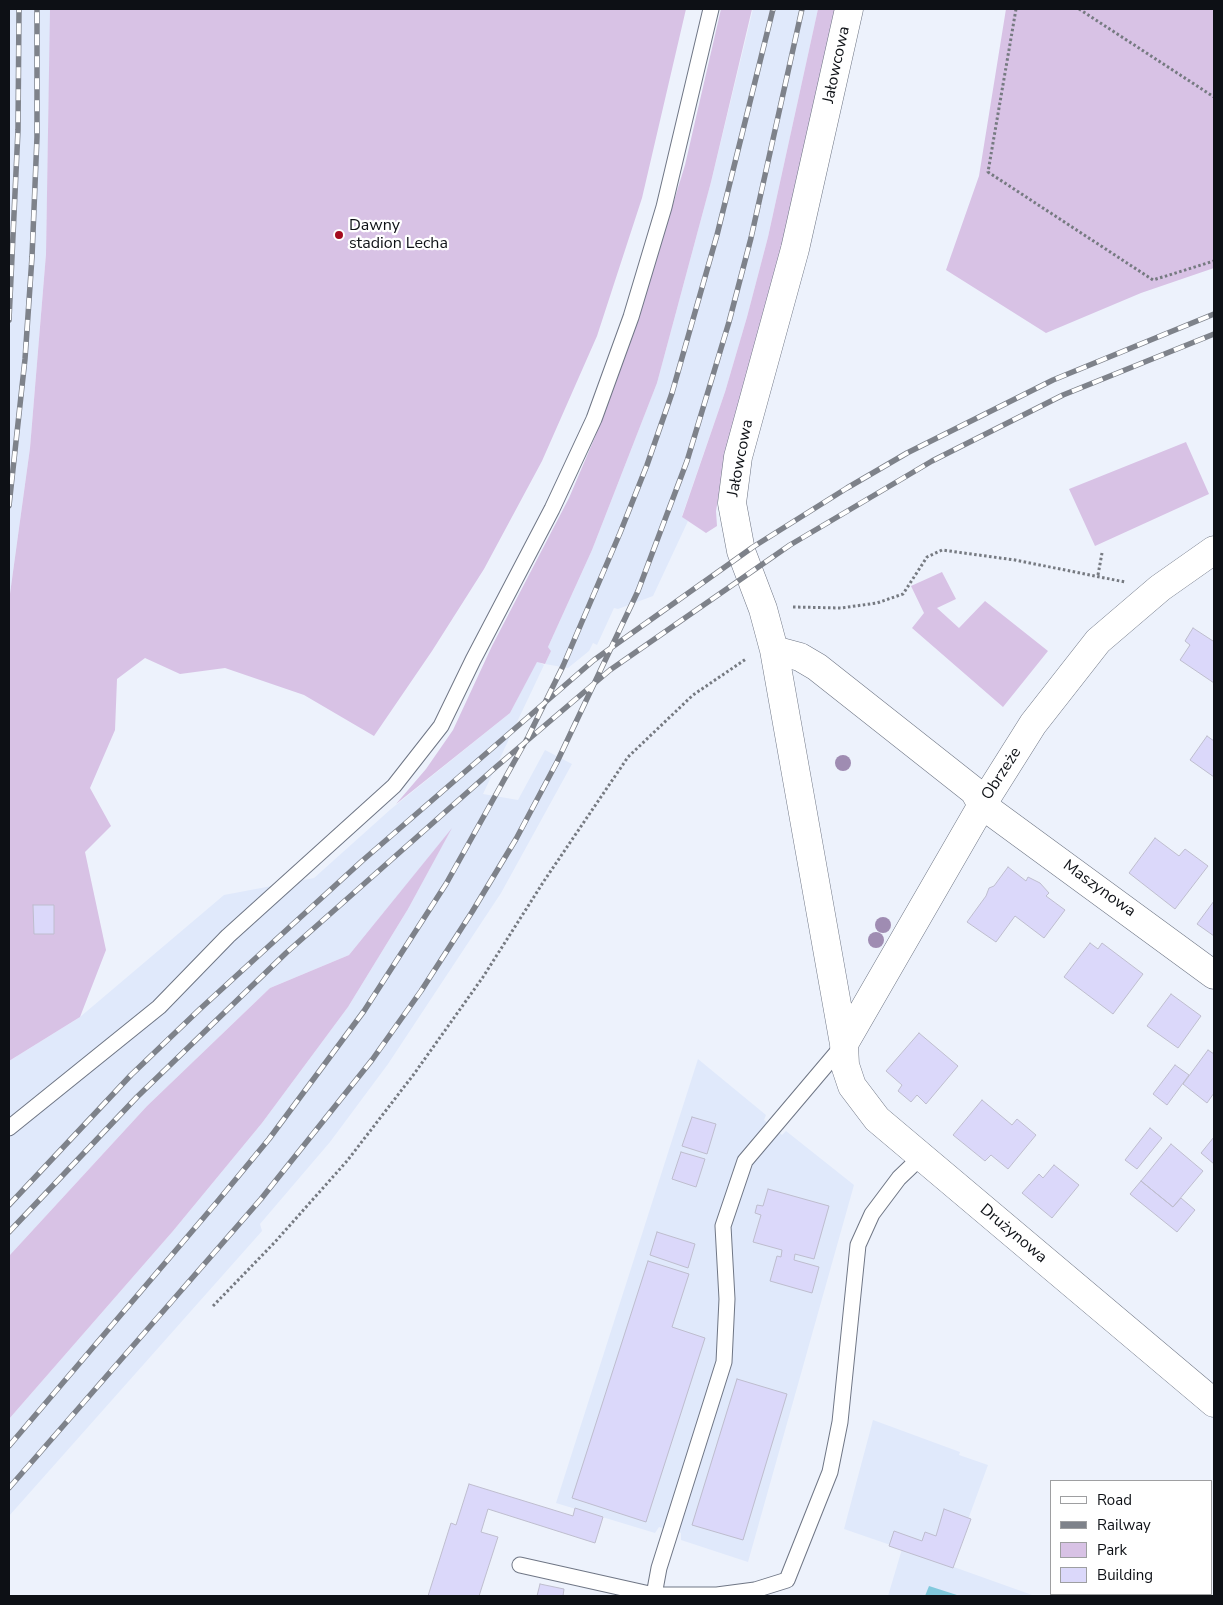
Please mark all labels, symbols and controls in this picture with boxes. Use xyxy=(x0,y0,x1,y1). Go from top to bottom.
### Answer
street label: Jałowcowa xyxy=(819,25,855,105)
place label: Dawny stadion Lecha xyxy=(349,216,448,254)
marker: Dawny stadion Lecha xyxy=(333,229,345,241)
street label: Jałowcowa xyxy=(724,418,758,498)
street label: Obrzeże xyxy=(978,744,1026,804)
street label: Maszynowa xyxy=(1059,856,1139,922)
street label: Drużynowa xyxy=(976,1200,1050,1268)
legend xyxy=(1050,1480,1213,1595)
text: Road xyxy=(1097,1490,1132,1510)
text: Railway xyxy=(1097,1515,1151,1535)
text: Park xyxy=(1097,1540,1127,1560)
text: Building xyxy=(1097,1565,1153,1585)

